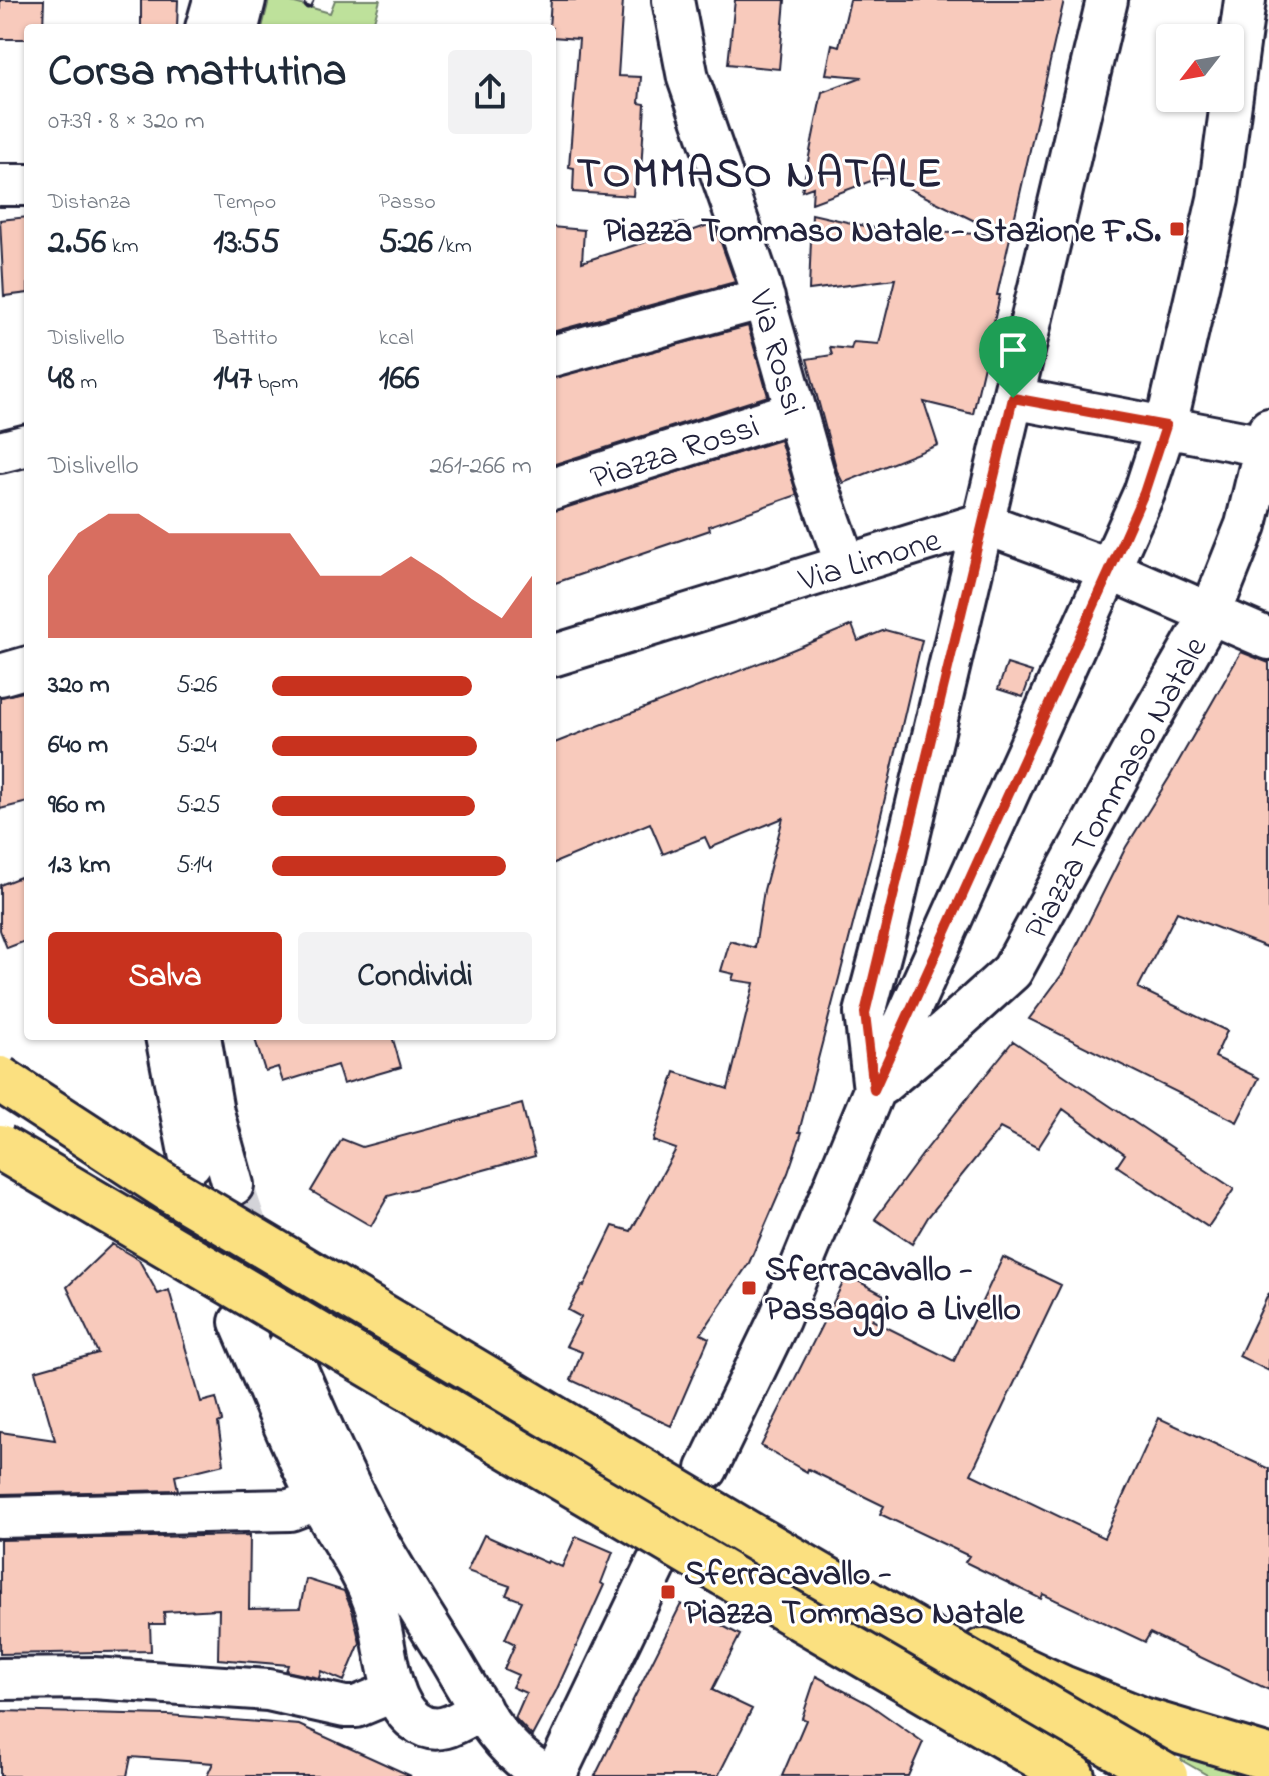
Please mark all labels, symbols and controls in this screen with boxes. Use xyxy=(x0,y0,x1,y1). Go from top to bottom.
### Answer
north arrow xyxy=(1156,24,1244,112)
map controls xyxy=(1156,24,1244,112)
text: Corsa mattutina xyxy=(48,41,347,105)
button: share xyxy=(448,50,532,134)
text: 07:39 · 8 × 320 m xyxy=(48,103,205,141)
district label: TOMMASO NATALE xyxy=(577,145,943,206)
text: Distanza xyxy=(48,187,131,219)
text: Tempo xyxy=(213,187,276,219)
text: Passo xyxy=(379,187,436,219)
place label: Piazza Tommaso Natale - Stazione F.S. xyxy=(603,208,1161,258)
text: 2.56 xyxy=(48,219,106,269)
text: 13:55 xyxy=(213,219,280,269)
text: 5:26 xyxy=(379,219,433,269)
marker: Piazza Tommaso Natale - Stazione F.S. xyxy=(1168,220,1186,238)
text: km xyxy=(106,231,138,263)
text: /km xyxy=(433,231,472,263)
street label: Via Rossi xyxy=(733,284,817,421)
pin xyxy=(979,316,1047,398)
text: Dislivello xyxy=(48,323,125,355)
text: Battito xyxy=(213,323,278,355)
text: kcal xyxy=(379,323,414,355)
icon: arrive xyxy=(991,328,1035,372)
text: 48 xyxy=(48,355,75,405)
text: 147 xyxy=(213,355,252,405)
text: 166 xyxy=(379,355,419,405)
text: m xyxy=(75,367,97,399)
text: bpm xyxy=(252,367,298,399)
street label: Piazza Rossi xyxy=(584,403,766,505)
text: Dislivello xyxy=(48,448,139,486)
text: 261–266 m xyxy=(429,448,532,486)
street label: Via Limone xyxy=(792,516,948,607)
street label: Piazza Tommaso Natale xyxy=(1013,627,1222,950)
text: 320 m xyxy=(48,667,110,705)
text: 5:26 xyxy=(176,667,217,705)
text: 640 m xyxy=(48,727,108,765)
text: 5:24 xyxy=(176,727,217,765)
text: 960 m xyxy=(48,787,105,825)
text: 5:25 xyxy=(176,787,221,825)
text: 1.3 km xyxy=(48,847,110,885)
text: 5:14 xyxy=(176,847,212,885)
button: Salva xyxy=(48,932,282,1024)
button: Condividi xyxy=(298,932,532,1024)
place label: Sferracavallo - Passaggio a Livello xyxy=(765,1247,1021,1337)
marker: Sferracavallo - Passaggio a Livello xyxy=(740,1279,758,1297)
place label: Sferracavallo - Piazza Tommaso Natale xyxy=(684,1551,1025,1640)
marker: Sferracavallo - Piazza Tommaso Natale xyxy=(659,1583,677,1601)

